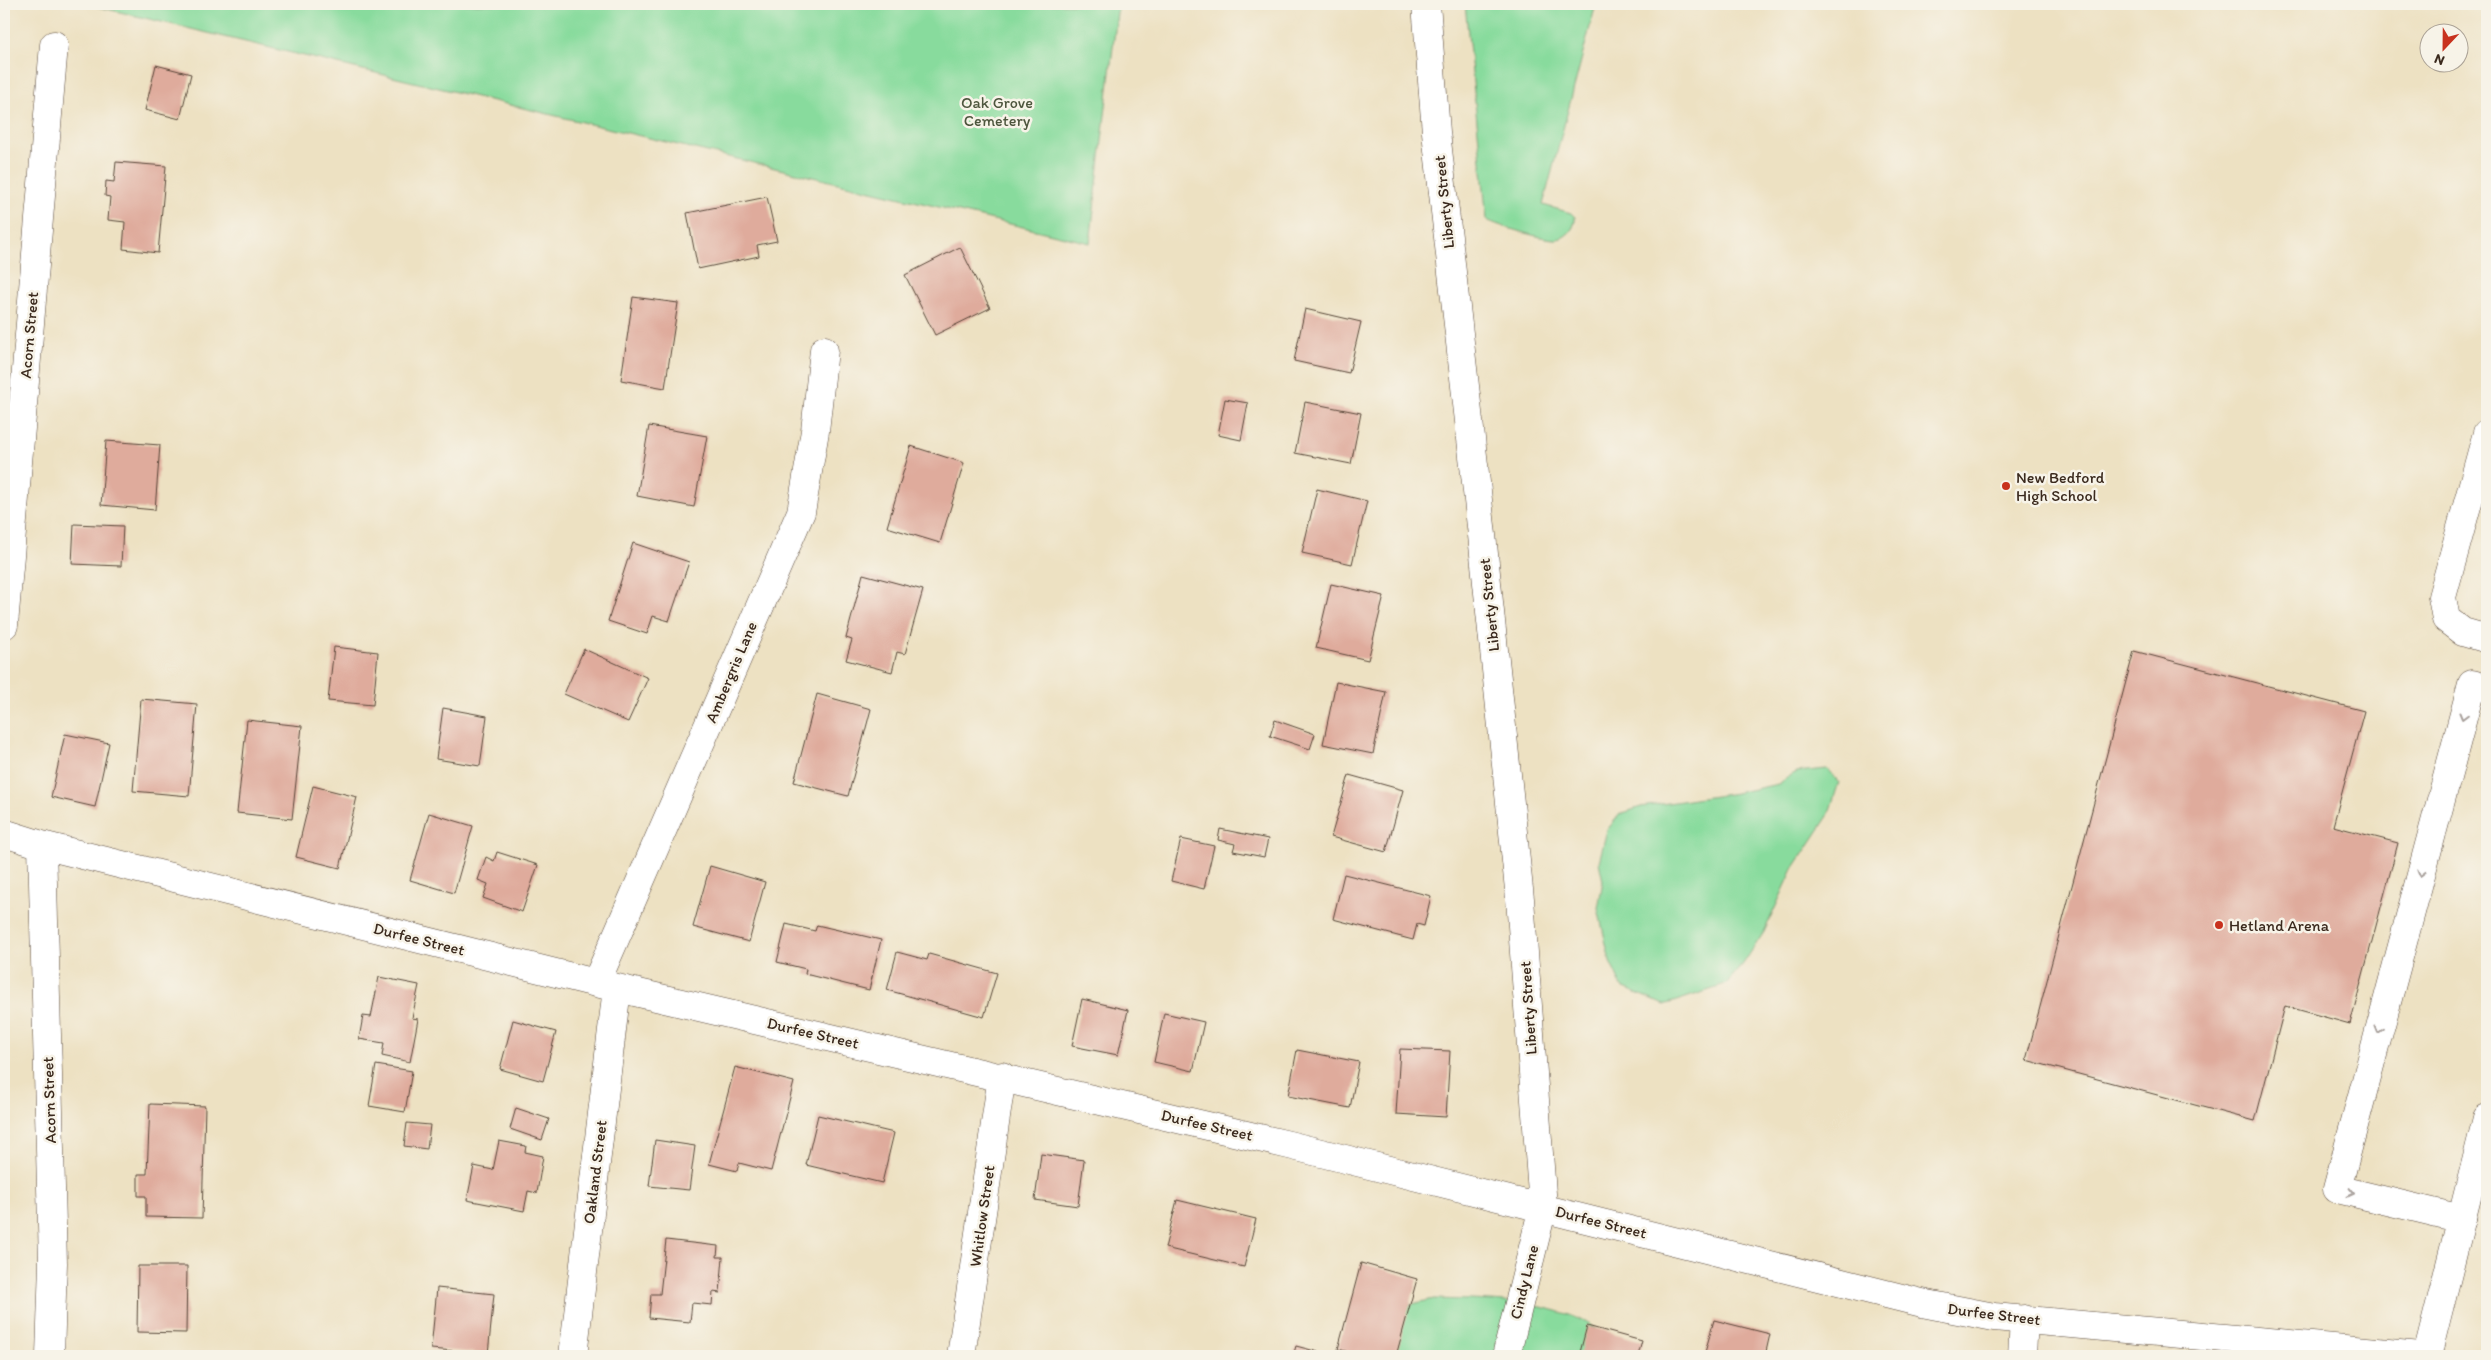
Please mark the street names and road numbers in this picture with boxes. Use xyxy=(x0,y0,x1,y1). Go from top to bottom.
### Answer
street label: Liberty Street xyxy=(1430,154,1458,250)
street label: Acorn Street xyxy=(16,291,42,379)
street label: Liberty Street xyxy=(1475,557,1503,653)
street label: Ambergris Lane xyxy=(701,618,761,726)
street label: Durfee Street xyxy=(371,918,467,960)
street label: Liberty Street xyxy=(1515,961,1541,1055)
street label: Durfee Street xyxy=(765,1013,861,1053)
street label: Acorn Street xyxy=(38,1056,60,1144)
street label: Durfee Street xyxy=(1159,1105,1255,1145)
street label: Oakland Street xyxy=(579,1119,611,1225)
street label: Whitlow Street xyxy=(965,1164,999,1268)
street label: Durfee Street xyxy=(1553,1201,1649,1243)
street label: Cindy Lane xyxy=(1506,1243,1542,1321)
street label: Durfee Street xyxy=(1947,1299,2041,1329)

